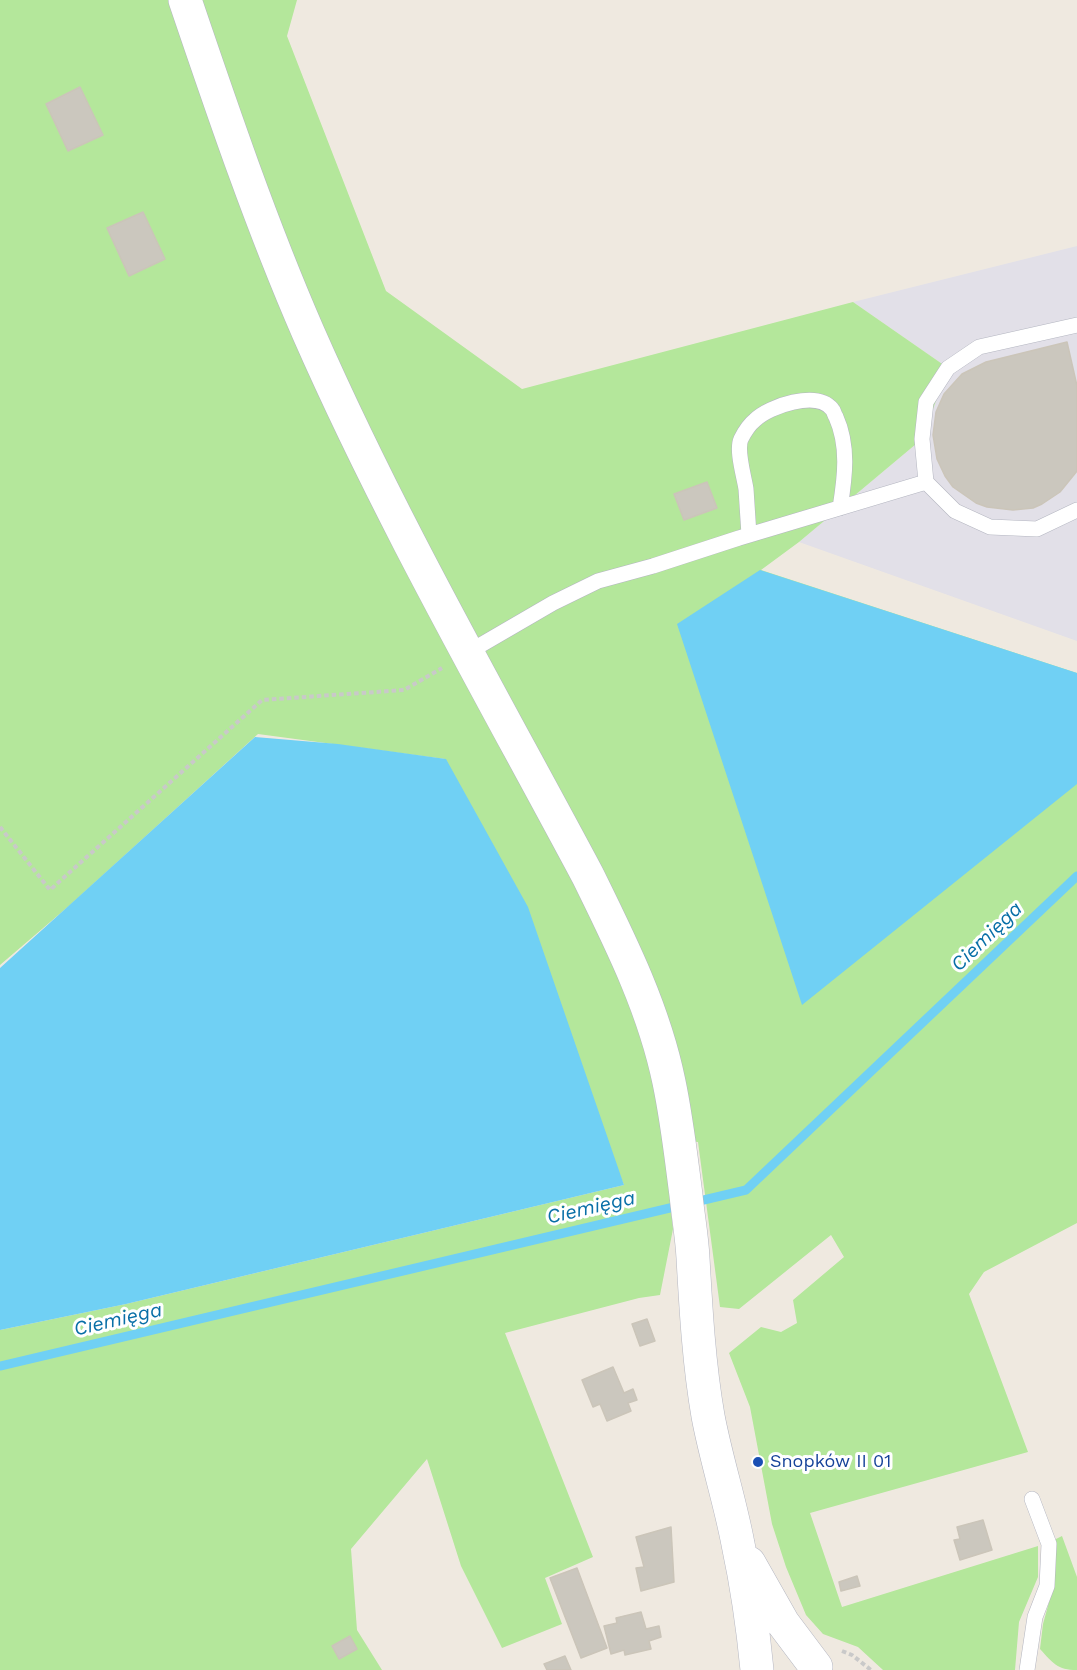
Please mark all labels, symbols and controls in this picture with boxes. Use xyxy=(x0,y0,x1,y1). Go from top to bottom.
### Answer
water label: Ciemięga xyxy=(946,897,1028,977)
water label: Ciemięga xyxy=(544,1186,638,1230)
water label: Ciemięga xyxy=(71,1298,165,1342)
place label: Snopków II 01 xyxy=(770,1451,891,1473)
marker: Snopków II 01 xyxy=(751,1455,765,1469)

